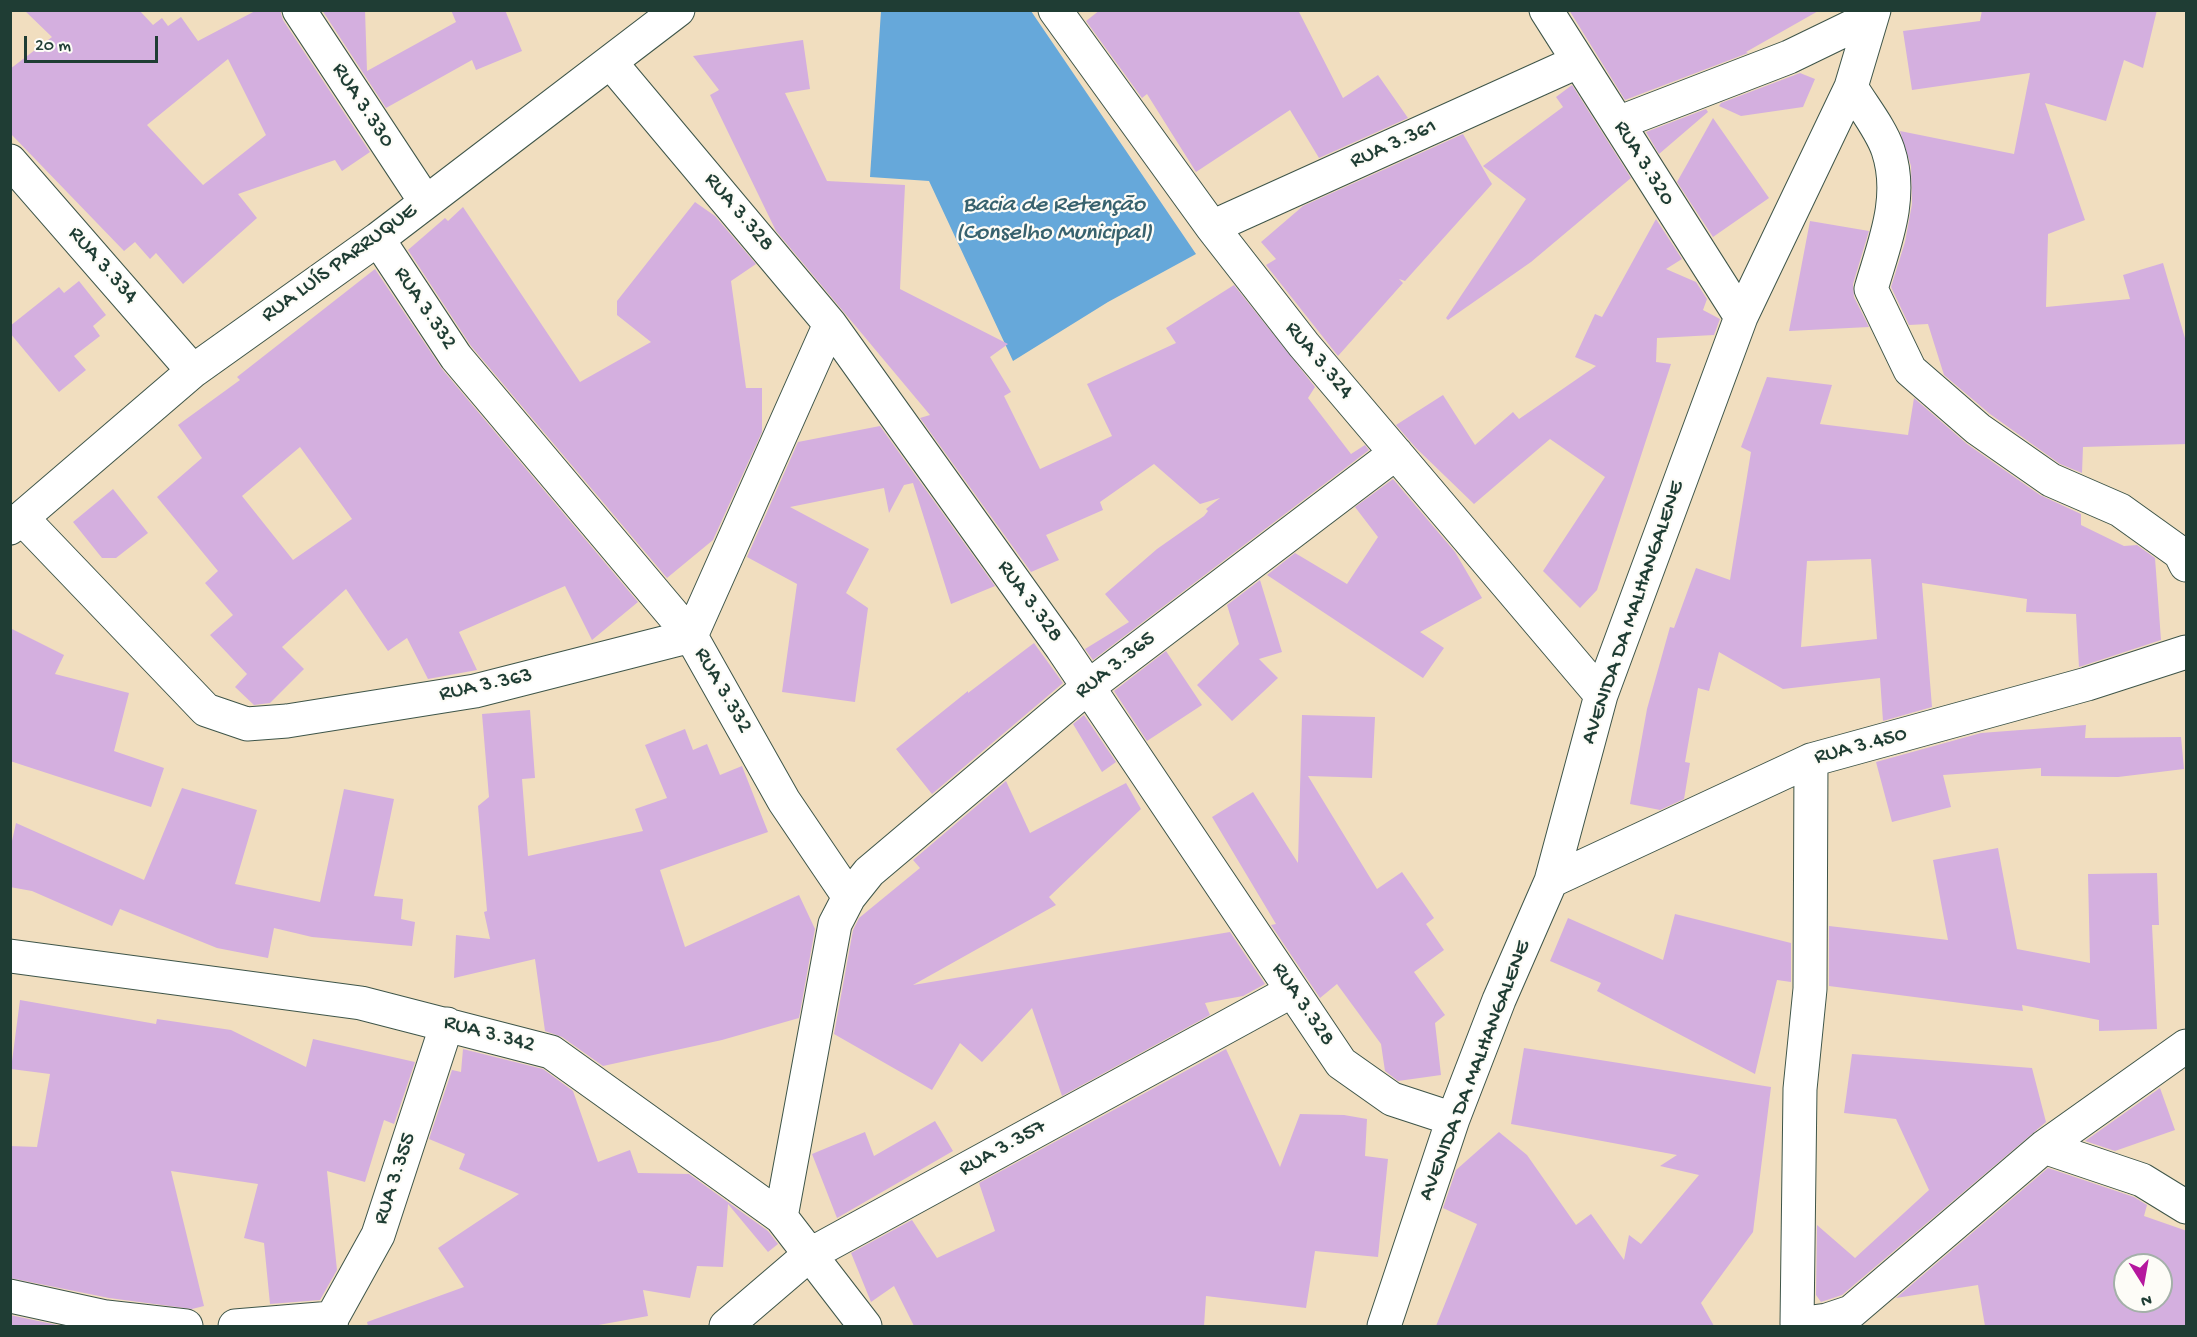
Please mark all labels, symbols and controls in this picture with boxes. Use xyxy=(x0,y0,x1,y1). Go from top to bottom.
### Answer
scale bar xyxy=(27,24,160,62)
text: 20 m xyxy=(35,36,71,57)
street label: RUA 3.330 xyxy=(325,59,399,153)
street label: RUA 3.361 xyxy=(1347,114,1441,176)
street label: RUA 3.320 xyxy=(1607,117,1679,211)
street label: RUA 3.328 xyxy=(697,168,779,258)
water label: Bacia de Retenção (Conselho Municipal) xyxy=(956,192,1152,248)
street label: RUA LUÍS PARRUQUE xyxy=(257,199,423,329)
street label: RUA 3.334 xyxy=(61,222,143,310)
street label: RUA 3.332 xyxy=(387,263,461,355)
street label: RUA 3.324 xyxy=(1278,317,1358,405)
street label: AVENIDA DA MALHANGALENE xyxy=(1577,478,1691,748)
street label: RUA 3.328 xyxy=(990,556,1068,648)
street label: RUA 3.365 xyxy=(1070,626,1162,706)
street label: RUA 3.332 xyxy=(687,644,757,738)
street label: RUA 3.363 xyxy=(437,663,535,709)
street label: RUA 3.450 xyxy=(1812,722,1910,772)
street label: AVENIDA DA MALHANGALENE xyxy=(1414,937,1538,1205)
street label: RUA 3.328 xyxy=(1264,958,1340,1052)
street label: RUA 3.342 xyxy=(440,1010,538,1060)
street label: RUA 3.357 xyxy=(955,1114,1051,1184)
street label: RUA 3.355 xyxy=(369,1130,423,1228)
north arrow xyxy=(2113,1253,2173,1313)
text: N xyxy=(2139,1289,2153,1310)

